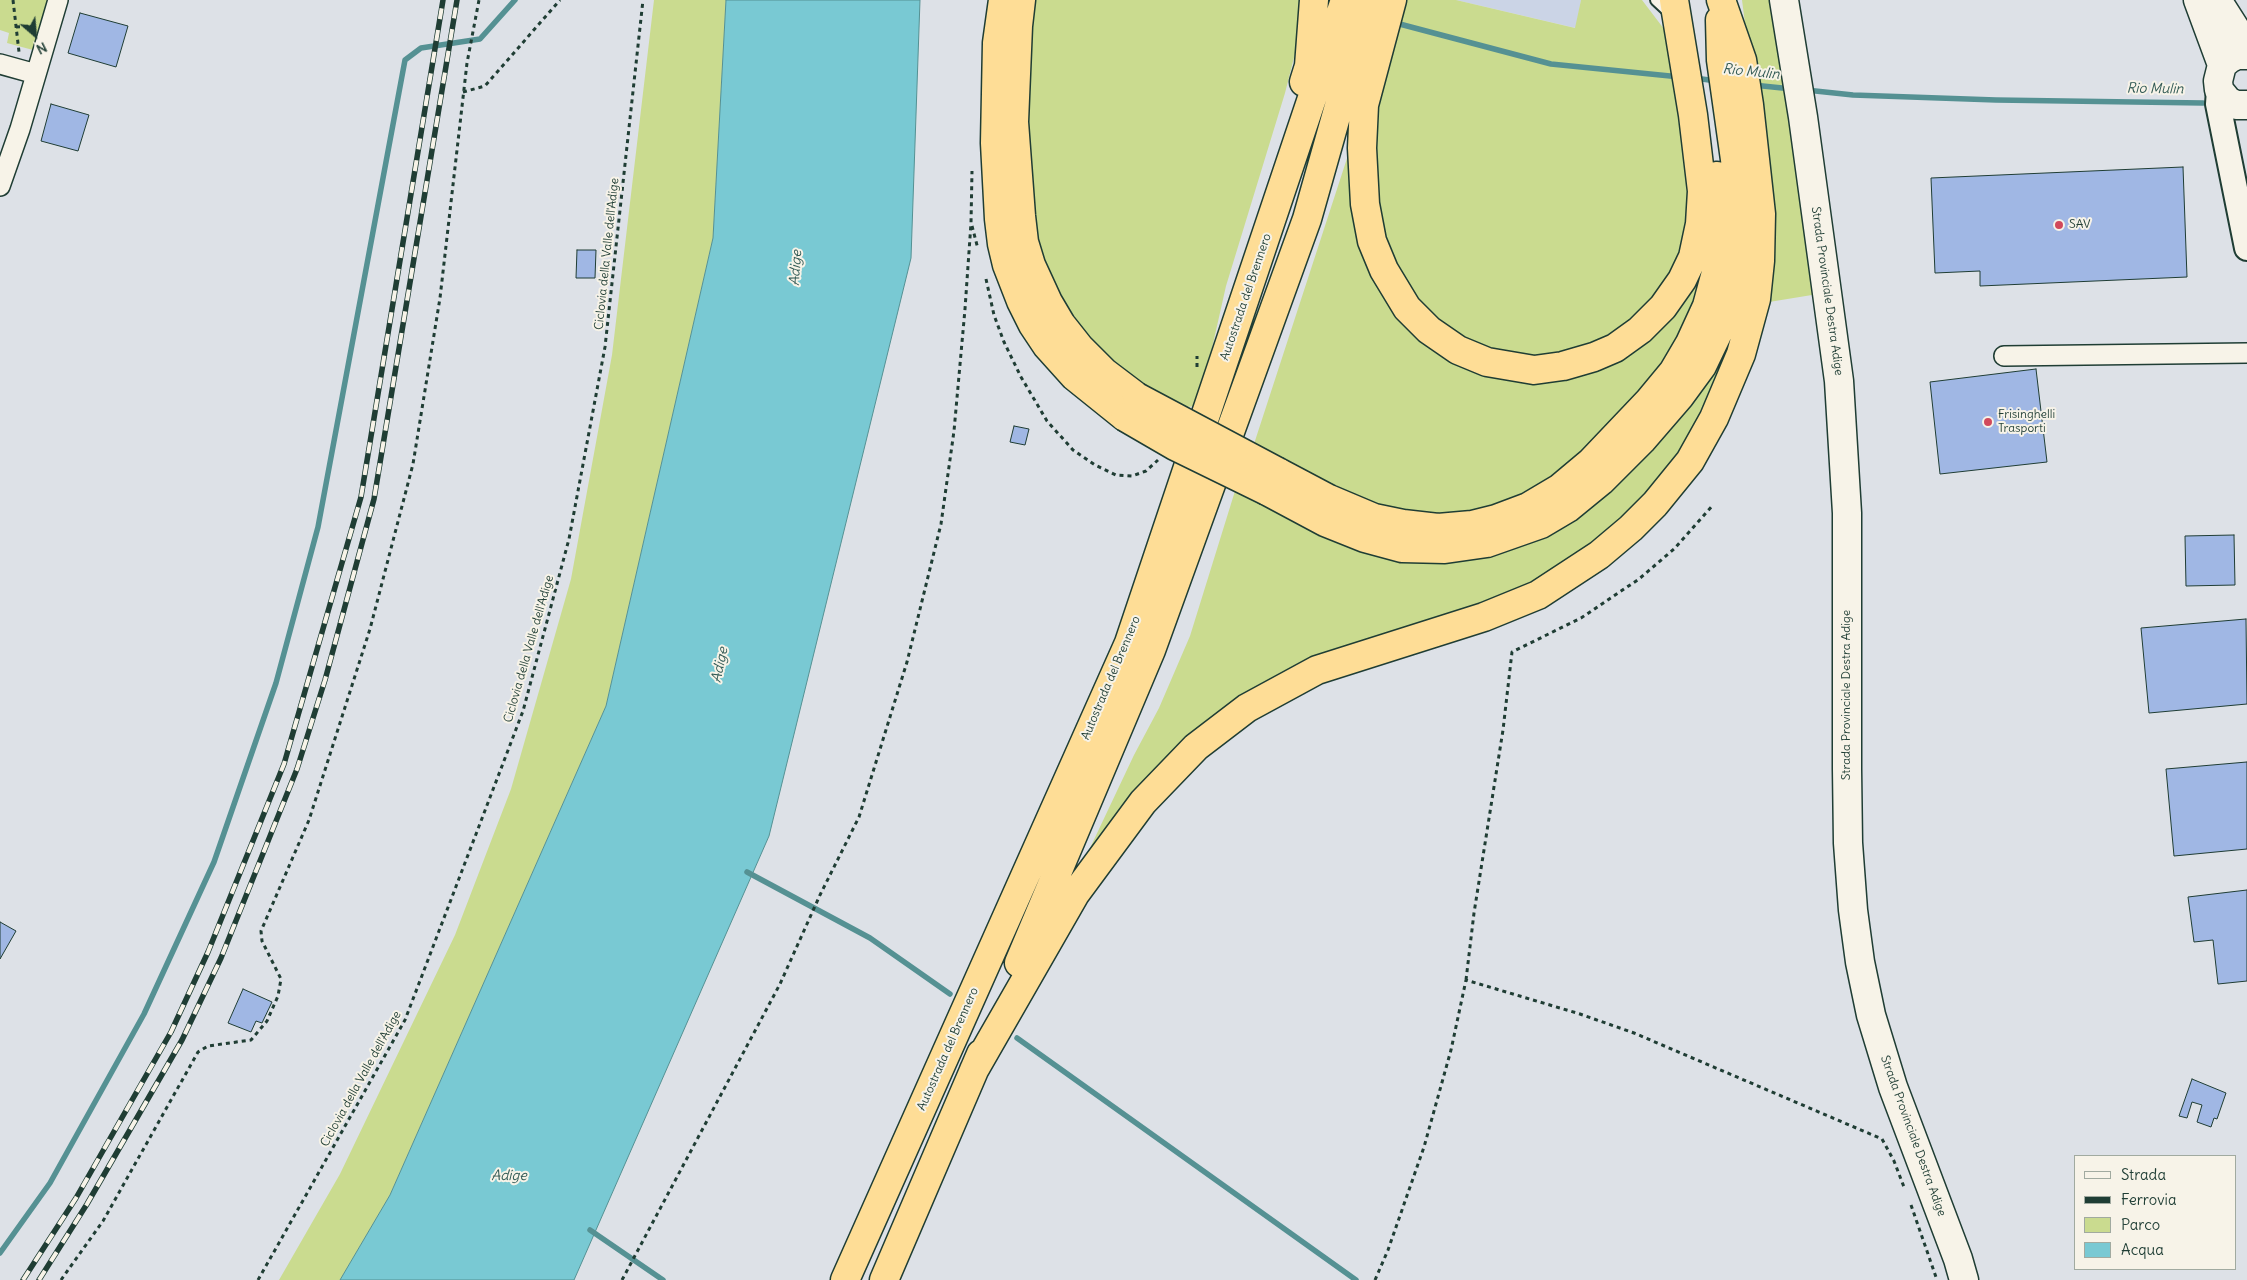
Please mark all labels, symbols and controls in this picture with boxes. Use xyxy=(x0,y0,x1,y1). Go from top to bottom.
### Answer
north arrow xyxy=(10,10,60,60)
text: N xyxy=(33,38,50,59)
water label: Rio Mulin xyxy=(1722,61,1780,83)
water label: Rio Mulin xyxy=(2126,80,2184,98)
street label: Ciclovia della Valle dell'Adige xyxy=(592,177,622,331)
street label: Strada Provinciale Destra Adige xyxy=(1808,206,1846,376)
place label: SAV xyxy=(2069,218,2091,232)
marker: SAV xyxy=(2053,219,2065,231)
street label: Autostrada del Brennero xyxy=(1218,232,1274,362)
water label: Adige xyxy=(786,250,806,286)
place label: Frisinghelli Trasporti xyxy=(1998,408,2055,436)
marker: Frisinghelli Trasporti xyxy=(1982,416,1994,428)
street label: Ciclovia della Valle dell'Adige xyxy=(501,574,557,724)
street label: Strada Provinciale Destra Adige xyxy=(1840,610,1854,780)
street label: Autostrada del Brennero xyxy=(1078,614,1144,742)
water label: Adige xyxy=(708,646,732,684)
street label: Autostrada del Brennero xyxy=(914,985,982,1113)
street label: Ciclovia della Valle dell'Adige xyxy=(318,1009,404,1149)
street label: Strada Provinciale Destra Adige xyxy=(1877,1054,1949,1218)
legend xyxy=(2074,1155,2237,1270)
text: Strada xyxy=(2121,1165,2166,1184)
water label: Adige xyxy=(491,1168,527,1184)
text: Ferrovia xyxy=(2121,1190,2177,1209)
text: Parco xyxy=(2121,1215,2160,1234)
text: Acqua xyxy=(2121,1240,2164,1259)

